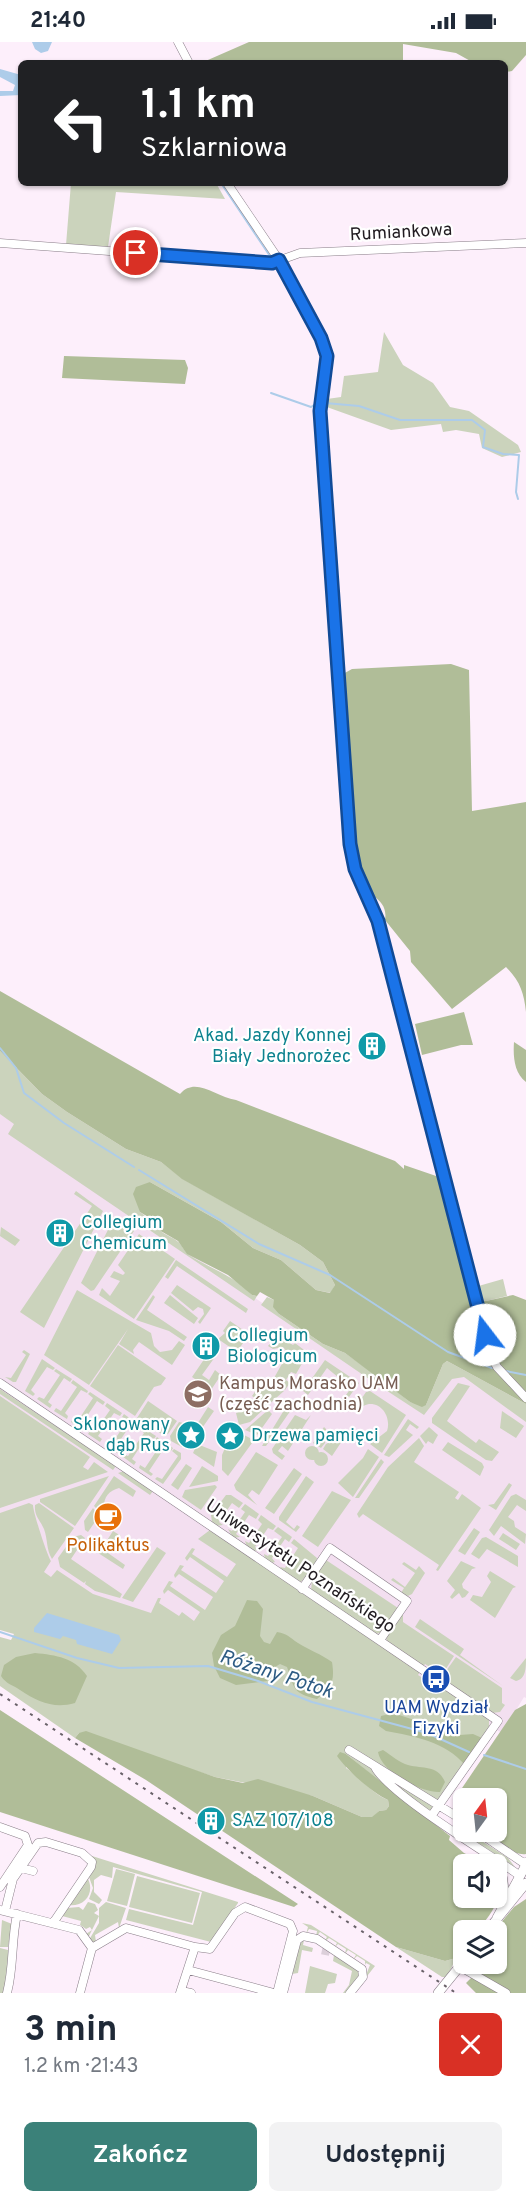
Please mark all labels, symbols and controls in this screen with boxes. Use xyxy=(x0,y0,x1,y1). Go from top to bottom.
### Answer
text: 21:40 xyxy=(30,8,86,35)
text: 1.1 km xyxy=(141,80,256,133)
icon: left xyxy=(42,84,120,162)
text: Szklarniowa xyxy=(141,132,287,166)
street label: Rumiankowa xyxy=(349,219,453,247)
pin xyxy=(110,227,161,278)
icon: arrive xyxy=(119,236,152,269)
place label: Akad. Jazdy Konnej Biały Jednorożec xyxy=(193,1025,351,1069)
building icon: Akad. Jazdy Konnej Biały Jednorożec xyxy=(356,1030,388,1062)
place label: Collegium Chemicum xyxy=(81,1212,167,1256)
building icon: Collegium Chemicum xyxy=(44,1217,76,1249)
position arrow xyxy=(453,1303,517,1367)
place label: Collegium Biologicum xyxy=(227,1325,318,1369)
building icon: Collegium Biologicum xyxy=(190,1330,222,1362)
place label: Kampus Morasko UAM (część zachodnia) xyxy=(219,1373,399,1417)
school or university icon: Kampus Morasko UAM (część zachodnia) xyxy=(182,1378,214,1410)
place label: Sklonowany dąb Rus xyxy=(73,1414,170,1458)
place icon: Sklonowany dąb Rus xyxy=(175,1419,207,1451)
place icon: Drzewa pamięci xyxy=(214,1420,246,1452)
place label: Drzewa pamięci xyxy=(251,1425,379,1448)
street label: Uniwersytetu Poznańskiego xyxy=(201,1495,399,1639)
cafe icon: Polikaktus xyxy=(92,1501,124,1533)
place label: Polikaktus xyxy=(66,1535,150,1558)
water label: Różany Potok xyxy=(216,1644,337,1706)
bus stop icon: UAM Wydział Fizyki xyxy=(420,1663,452,1695)
place label: UAM Wydział Fizyki xyxy=(384,1697,488,1741)
north arrow xyxy=(453,1788,507,1842)
map controls xyxy=(453,1788,507,1974)
building icon: SAZ 107/108 xyxy=(195,1805,227,1837)
place label: SAZ 107/108 xyxy=(232,1810,334,1833)
button: sound xyxy=(453,1854,507,1908)
button: layers xyxy=(453,1920,507,1974)
text: 3 min xyxy=(24,2008,118,2054)
button: close xyxy=(439,2013,502,2076)
text: 1.2 km · 21:43 xyxy=(24,2054,139,2080)
button: Zakończ xyxy=(24,2122,257,2191)
button: Udostępnij xyxy=(269,2122,502,2191)

